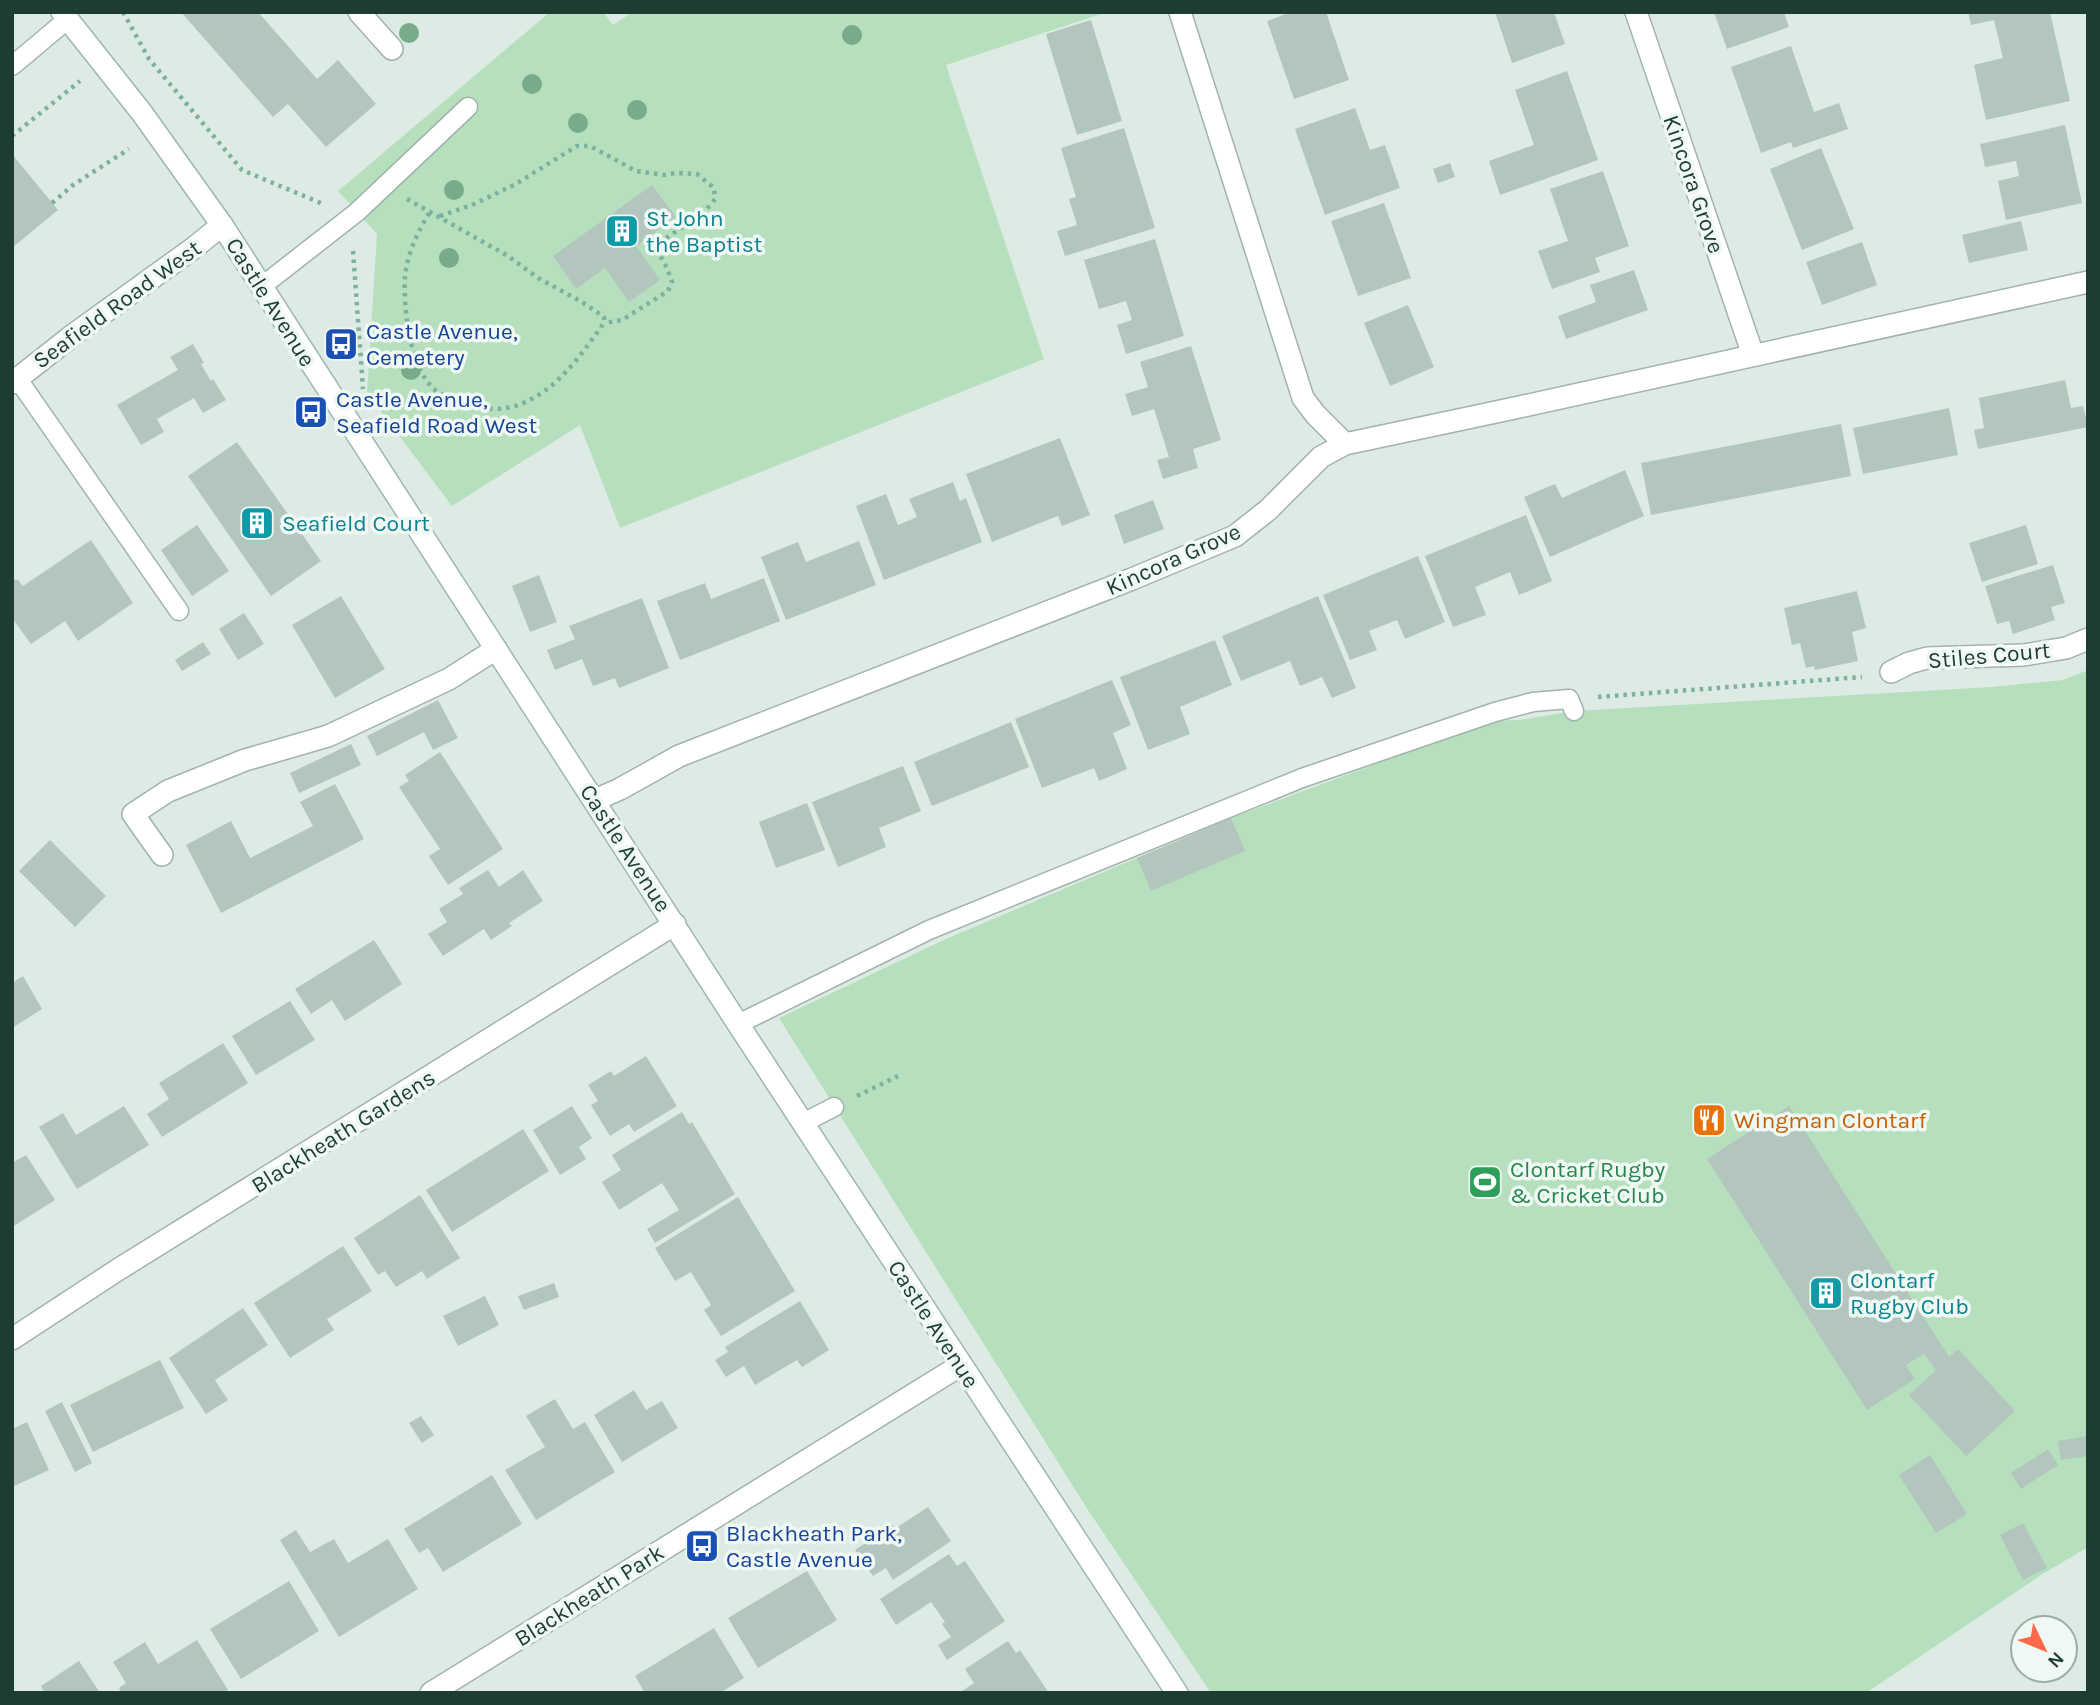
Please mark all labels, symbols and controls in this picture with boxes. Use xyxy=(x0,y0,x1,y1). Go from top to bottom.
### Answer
street label: Kincora Grove xyxy=(1657,111,1730,257)
place label: St John the Baptist xyxy=(646,205,763,258)
building icon: St John the Baptist xyxy=(603,212,641,250)
street label: Castle Avenue xyxy=(220,233,321,372)
street label: Seafield Road West xyxy=(28,234,207,374)
place label: Castle Avenue, Cemetery xyxy=(366,318,518,371)
bus stop icon: Castle Avenue, Cemetery xyxy=(322,325,360,363)
place label: Castle Avenue, Seafield Road West xyxy=(336,386,538,439)
bus stop icon: Castle Avenue, Seafield Road West xyxy=(292,393,330,431)
building icon: Seafield Court xyxy=(238,504,276,542)
place label: Seafield Court xyxy=(282,510,430,537)
street label: Kincora Grove xyxy=(1102,518,1245,601)
street label: Stiles Court xyxy=(1927,637,2052,674)
street label: Castle Avenue xyxy=(574,779,677,917)
street label: Blackheath Gardens xyxy=(246,1064,440,1199)
restaurant icon: Wingman Clontarf xyxy=(1690,1101,1728,1139)
place label: Wingman Clontarf xyxy=(1734,1107,1926,1134)
place label: Clontarf Rugby & Cricket Club xyxy=(1510,1156,1666,1209)
sports icon: Clontarf Rugby & Cricket Club xyxy=(1466,1163,1504,1201)
street label: Castle Avenue xyxy=(882,1255,985,1393)
place label: Clontarf Rugby Club xyxy=(1850,1267,1969,1320)
building icon: Clontarf Rugby Club xyxy=(1807,1274,1845,1312)
place label: Blackheath Park, Castle Avenue xyxy=(726,1520,902,1573)
bus stop icon: Blackheath Park, Castle Avenue xyxy=(683,1527,721,1565)
street label: Blackheath Park xyxy=(510,1539,669,1652)
north arrow xyxy=(2009,1614,2079,1684)
text: N xyxy=(2043,1647,2068,1672)

